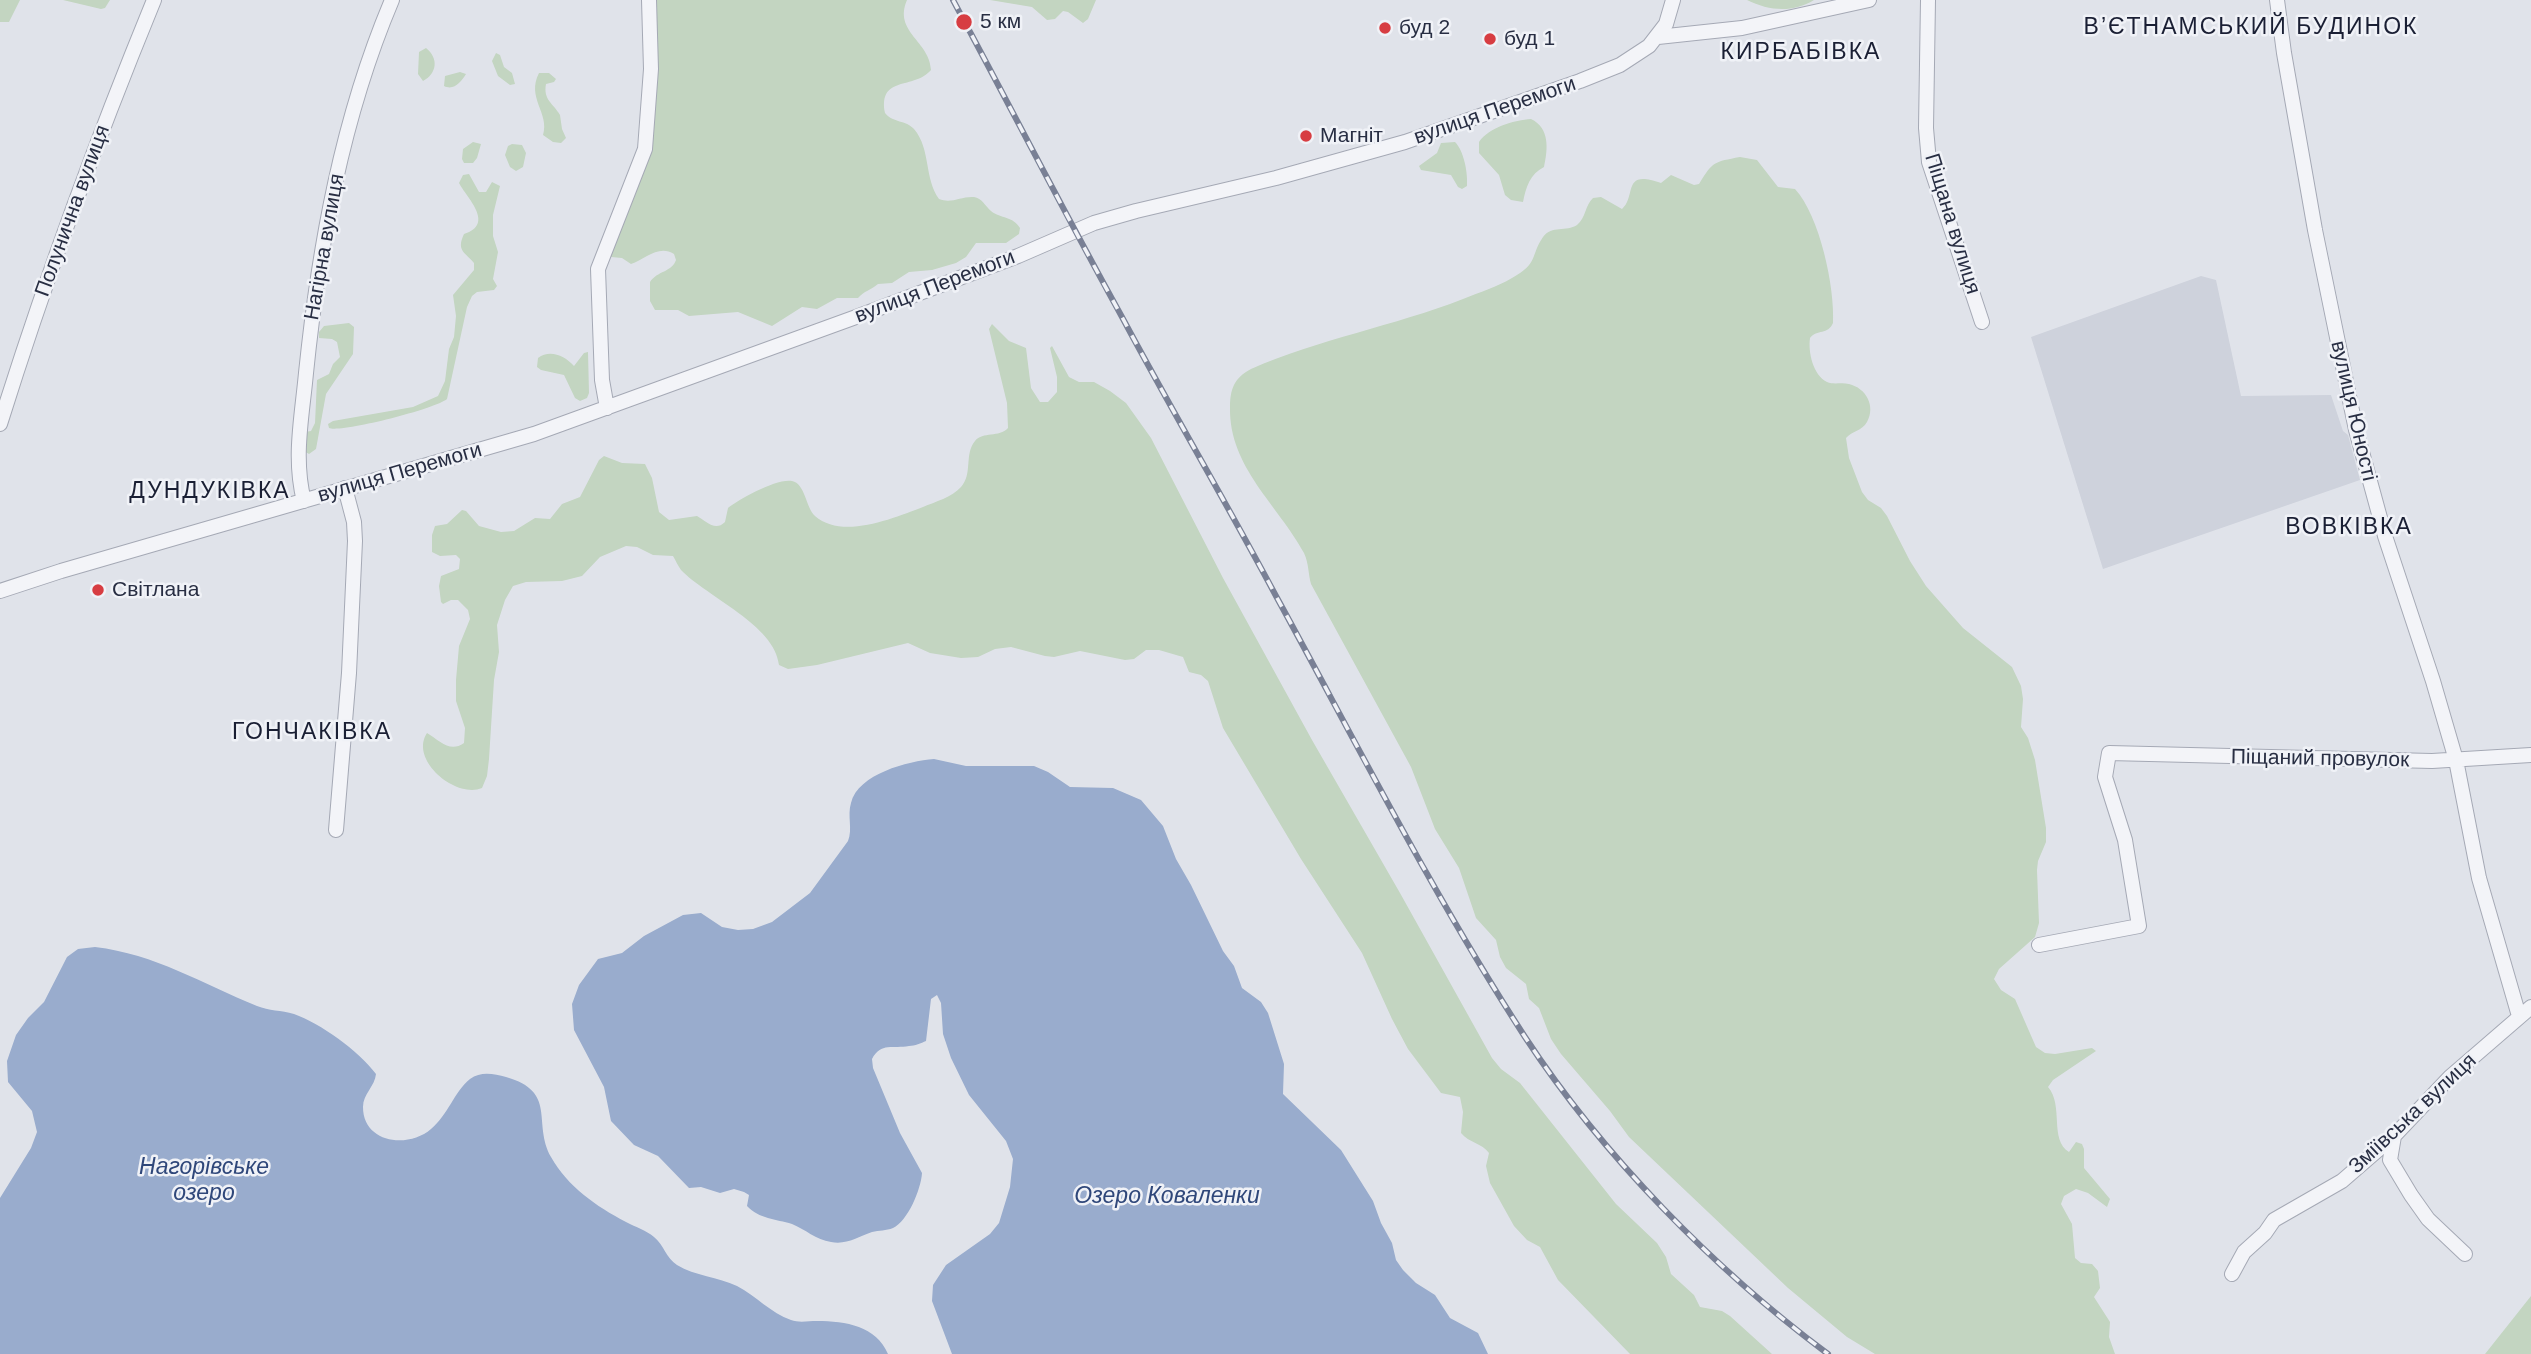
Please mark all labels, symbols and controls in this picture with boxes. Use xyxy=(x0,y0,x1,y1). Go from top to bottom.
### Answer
place label: 5 км xyxy=(980,9,1021,35)
marker: 5 км xyxy=(954,12,974,32)
district label: В’ЄТНАМСЬКИЙ БУДИНОК xyxy=(2086,14,2416,42)
place label: буд 2 xyxy=(1399,15,1450,41)
marker: буд 2 xyxy=(1377,20,1393,36)
place label: буд 1 xyxy=(1504,26,1555,52)
marker: буд 1 xyxy=(1482,31,1498,47)
district label: КИРБАБІВКА xyxy=(1722,39,1880,67)
street label: вулиця Перемоги xyxy=(1411,71,1579,151)
street label: Полунична вулиця xyxy=(30,122,116,300)
place label: Магніт xyxy=(1320,123,1383,149)
marker: Магніт xyxy=(1298,128,1314,144)
street label: Піщана вулиця xyxy=(1919,151,1985,297)
street label: Нагірна вулиця xyxy=(300,172,350,322)
street label: вулиця Перемоги xyxy=(851,245,1019,329)
street label: вулиця Юності xyxy=(2325,338,2381,484)
street label: вулиця Перемоги xyxy=(315,438,485,508)
district label: ДУНДУКІВКА xyxy=(131,478,289,506)
district label: ВОВКІВКА xyxy=(2286,514,2412,542)
place label: Світлана xyxy=(112,577,199,603)
marker: Світлана xyxy=(90,582,106,598)
district label: ГОНЧАКІВКА xyxy=(233,719,391,747)
street label: Піщаний провулок xyxy=(2231,745,2409,773)
street label: Зміївська вулиця xyxy=(2344,1048,2482,1180)
water label: Нагорівське озеро xyxy=(139,1154,269,1208)
water label: Озеро Коваленки xyxy=(1074,1183,1260,1211)

